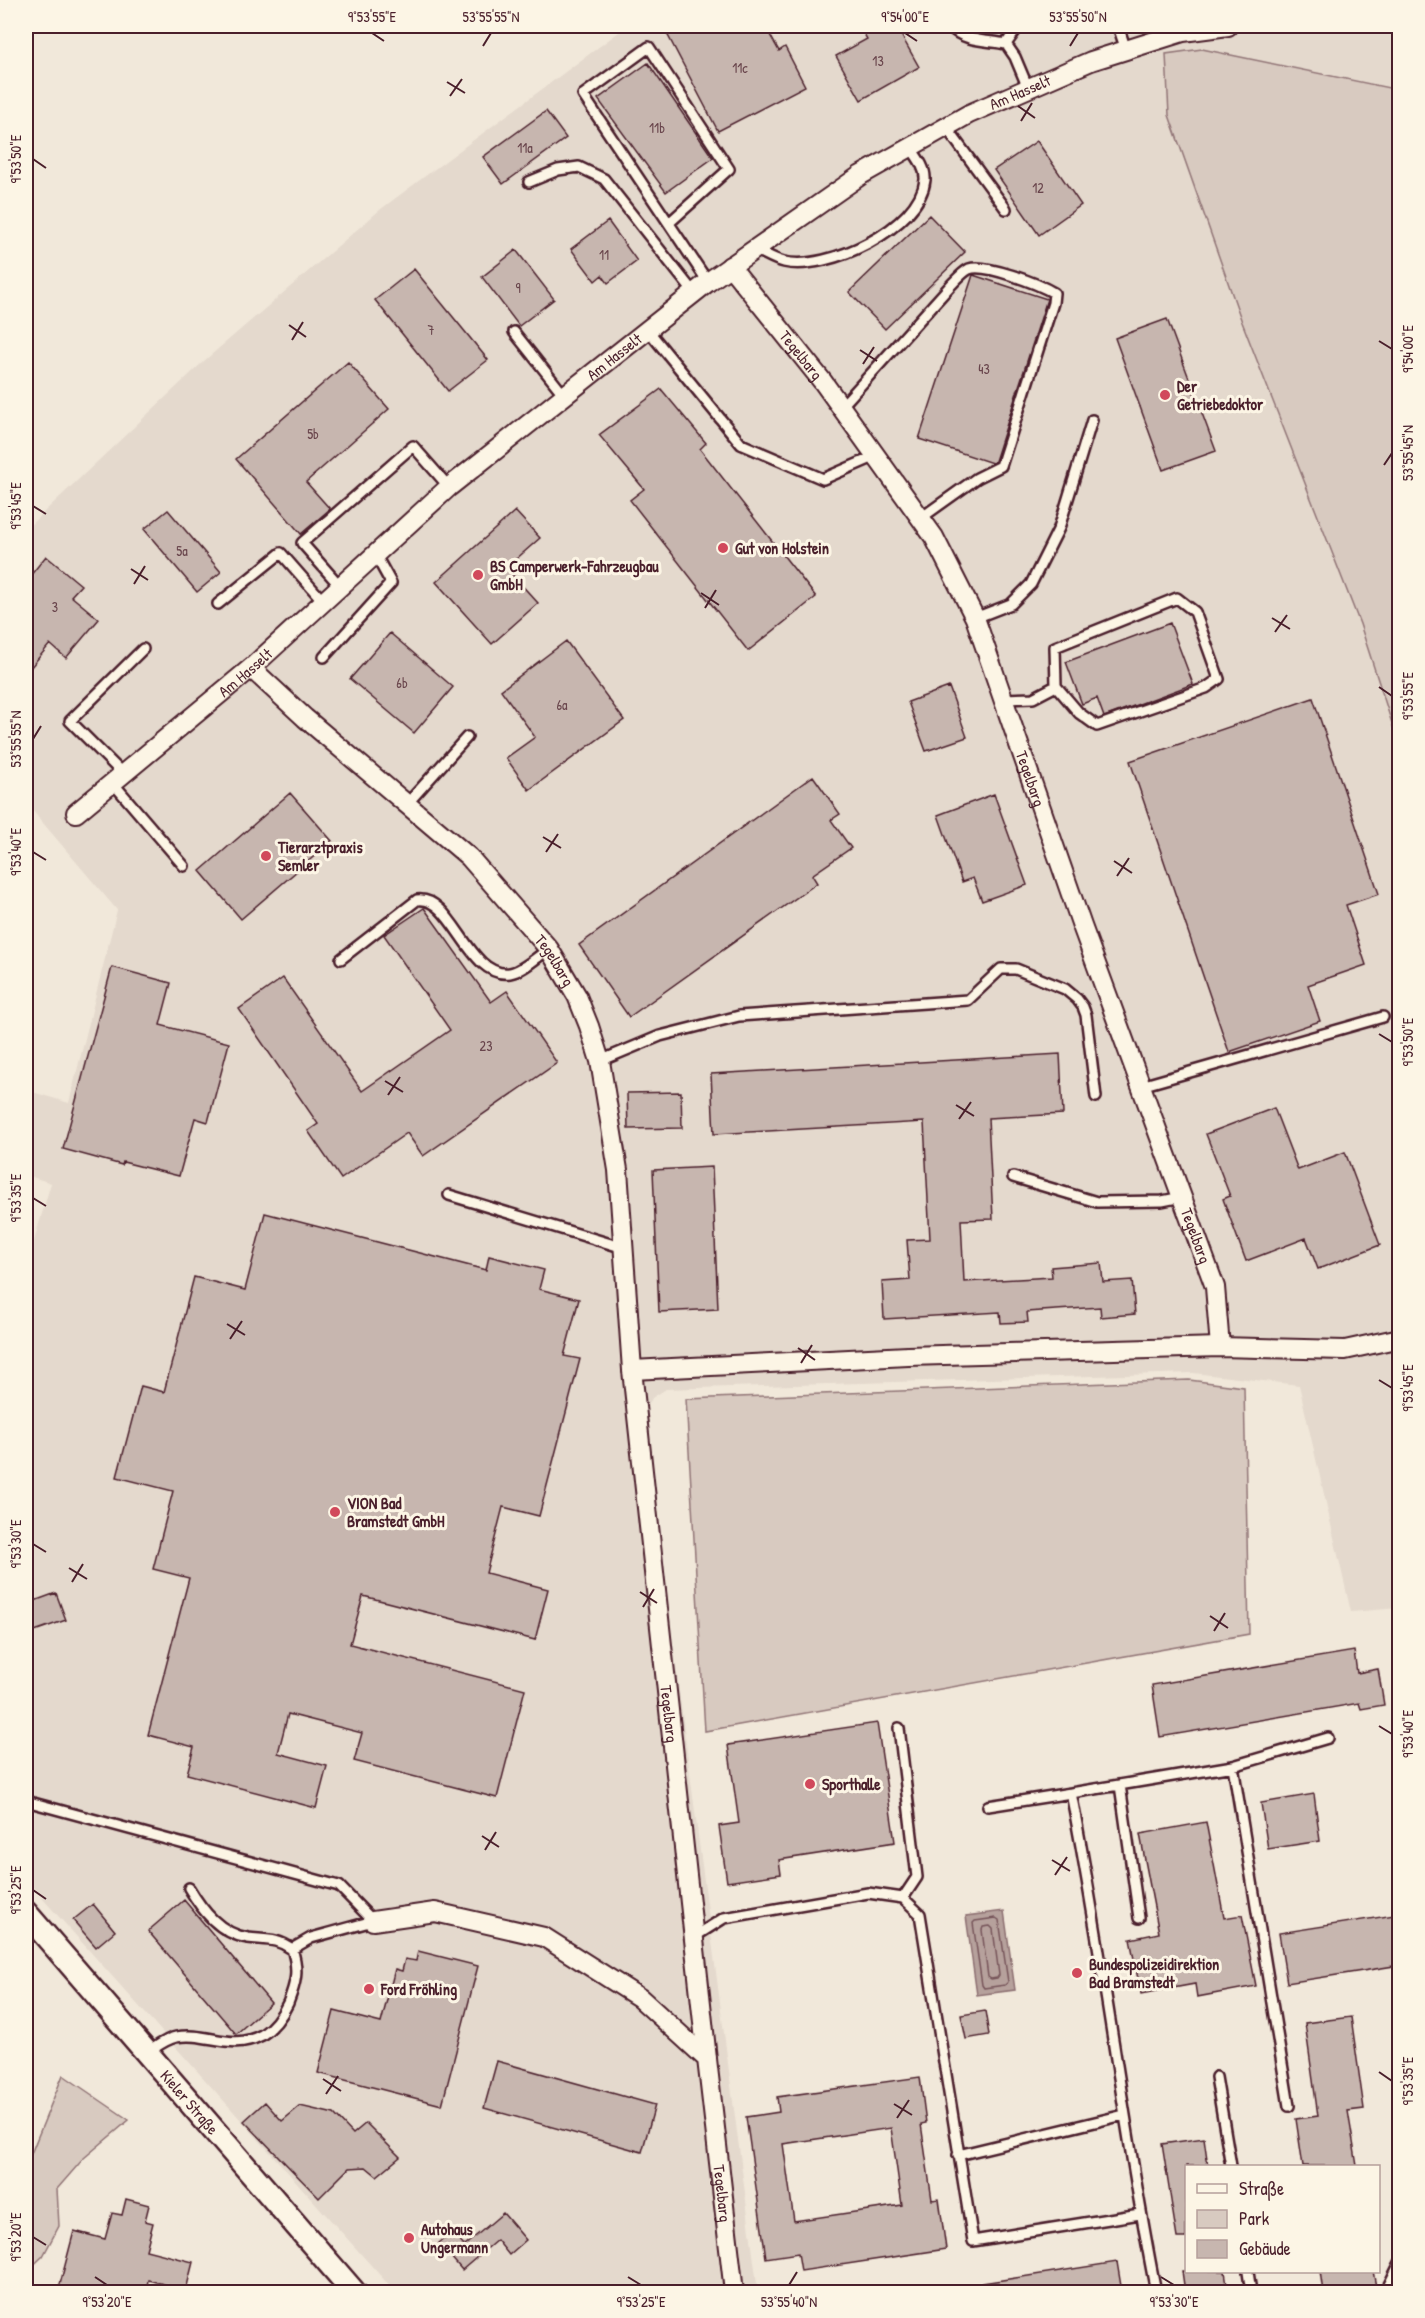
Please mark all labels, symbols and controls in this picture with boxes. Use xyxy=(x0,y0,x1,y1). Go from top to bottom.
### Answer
text: 9°53'55"E xyxy=(348,6,397,27)
text: 53°55'55"N xyxy=(463,6,519,27)
text: 9°54'00"E xyxy=(881,6,929,27)
text: 53°55'50"N xyxy=(1049,6,1107,27)
house number: 13 xyxy=(872,51,884,70)
house number: 11c xyxy=(732,58,748,77)
street label: Am Hasselt xyxy=(986,69,1054,115)
house number: 11b xyxy=(649,118,665,137)
text: 9°53'50"E xyxy=(5,134,26,183)
house number: 11a xyxy=(517,138,533,157)
house number: 12 xyxy=(1032,178,1044,197)
house number: 11 xyxy=(599,245,609,264)
house number: 9 xyxy=(515,278,521,297)
house number: 7 xyxy=(428,320,435,339)
text: 9°54'00"E xyxy=(1397,325,1418,373)
street label: Tegelbarg xyxy=(775,326,828,384)
street label: Am Hasselt xyxy=(582,327,647,385)
house number: 43 xyxy=(978,359,990,378)
place label: Der Getriebedoktor xyxy=(1177,375,1264,415)
marker: Der Getriebedoktor xyxy=(1158,388,1172,402)
house number: 5b xyxy=(307,424,319,443)
text: 53°55'45"N xyxy=(1397,425,1418,481)
text: 9°53'45"E xyxy=(5,482,26,530)
place label: Gut von Holstein xyxy=(735,537,829,559)
house number: 5a xyxy=(176,541,188,560)
marker: Gut von Holstein xyxy=(716,541,730,555)
place label: BS Camperwerk-Fahrzeugbau GmbH xyxy=(490,555,659,595)
marker: BS Camperwerk-Fahrzeugbau GmbH xyxy=(471,568,485,582)
house number: 3 xyxy=(52,597,58,616)
street label: Am Hasselt xyxy=(213,643,277,702)
text: 9°53'55"E xyxy=(1397,671,1418,720)
house number: 6b xyxy=(396,673,408,692)
house number: 6a xyxy=(556,695,568,714)
text: 53°55'55"N xyxy=(5,711,26,767)
street label: Tegelbarg xyxy=(1011,748,1051,809)
text: 9°53'40"E xyxy=(5,828,26,876)
place label: Tierarztpraxis Semler xyxy=(277,836,363,876)
marker: Tierarztpraxis Semler xyxy=(259,849,273,863)
street label: Tegelbarg xyxy=(530,929,580,990)
text: 9°53'50"E xyxy=(1397,1017,1418,1066)
house number: 23 xyxy=(480,1036,492,1055)
text: 9°53'35"E xyxy=(5,1173,26,1222)
street label: Tegelbarg xyxy=(1176,1205,1216,1266)
text: 9°53'45"E xyxy=(1397,1364,1418,1412)
place label: VION Bad Bramstedt GmbH xyxy=(347,1492,445,1532)
marker: VION Bad Bramstedt GmbH xyxy=(328,1505,342,1519)
text: 9°53'30"E xyxy=(5,1519,26,1569)
street label: Tegelbarg xyxy=(655,1684,683,1744)
text: 9°53'40"E xyxy=(1397,1710,1418,1758)
place label: Sporthalle xyxy=(822,1773,881,1796)
marker: Sporthalle xyxy=(803,1777,817,1791)
text: 9°53'25"E xyxy=(5,1865,26,1915)
place label: Bundespolizeidirektion Bad Bramstedt xyxy=(1089,1953,1219,1993)
marker: Bundespolizeidirektion Bad Bramstedt xyxy=(1070,1966,1084,1980)
place label: Ford Fröhling xyxy=(380,1978,457,2001)
marker: Ford Fröhling xyxy=(362,1982,376,1996)
text: 9°53'35"E xyxy=(1397,2056,1418,2105)
street label: Kieler Straße xyxy=(155,2065,224,2140)
street label: Tegelbarg xyxy=(708,2163,737,2223)
legend xyxy=(1185,2165,1380,2273)
text: Straße xyxy=(1239,2176,1284,2201)
text: Park xyxy=(1239,2206,1270,2231)
text: 9°53'20"E xyxy=(5,2212,26,2262)
place label: Autohaus Ungermann xyxy=(421,2218,488,2259)
marker: Autohaus Ungermann xyxy=(402,2231,416,2245)
text: Gebäude xyxy=(1239,2236,1291,2261)
text: 9°53'20"E xyxy=(82,2291,132,2312)
text: 9°53'25"E xyxy=(616,2291,666,2312)
text: 53°55'40"N xyxy=(761,2291,817,2312)
text: 9°53'30"E xyxy=(1149,2291,1199,2312)

